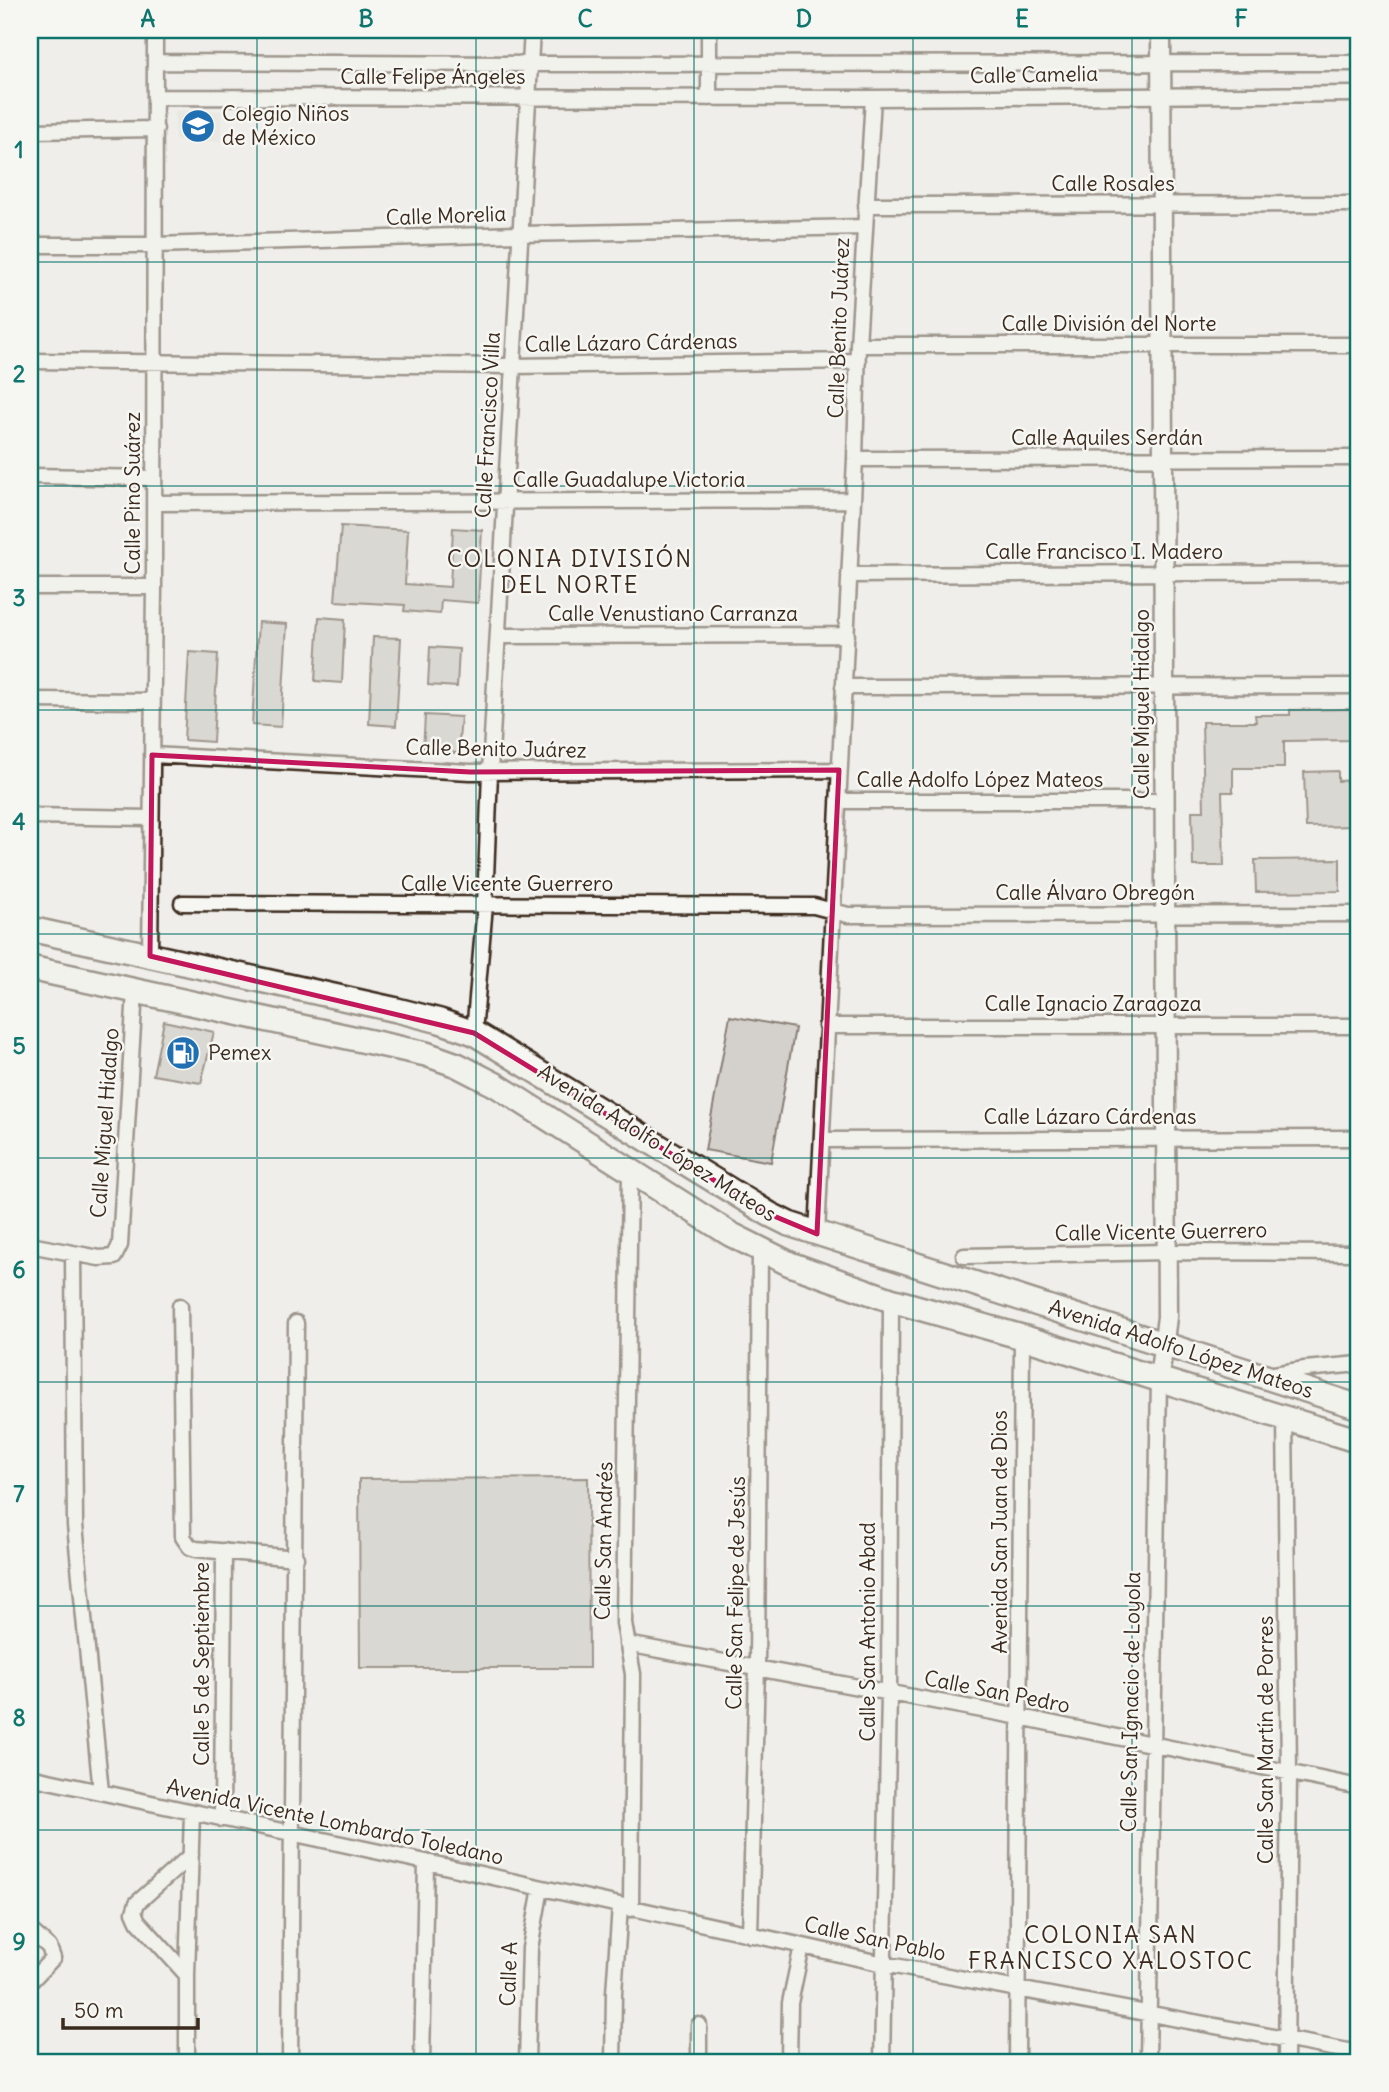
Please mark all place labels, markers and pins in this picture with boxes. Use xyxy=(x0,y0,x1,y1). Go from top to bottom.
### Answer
place label: Colegio Niños de México xyxy=(222,100,349,151)
school or university icon: Colegio Niños de México xyxy=(179,107,217,145)
fuel station icon: Pemex xyxy=(164,1034,202,1072)
place label: Pemex xyxy=(208,1039,271,1066)

